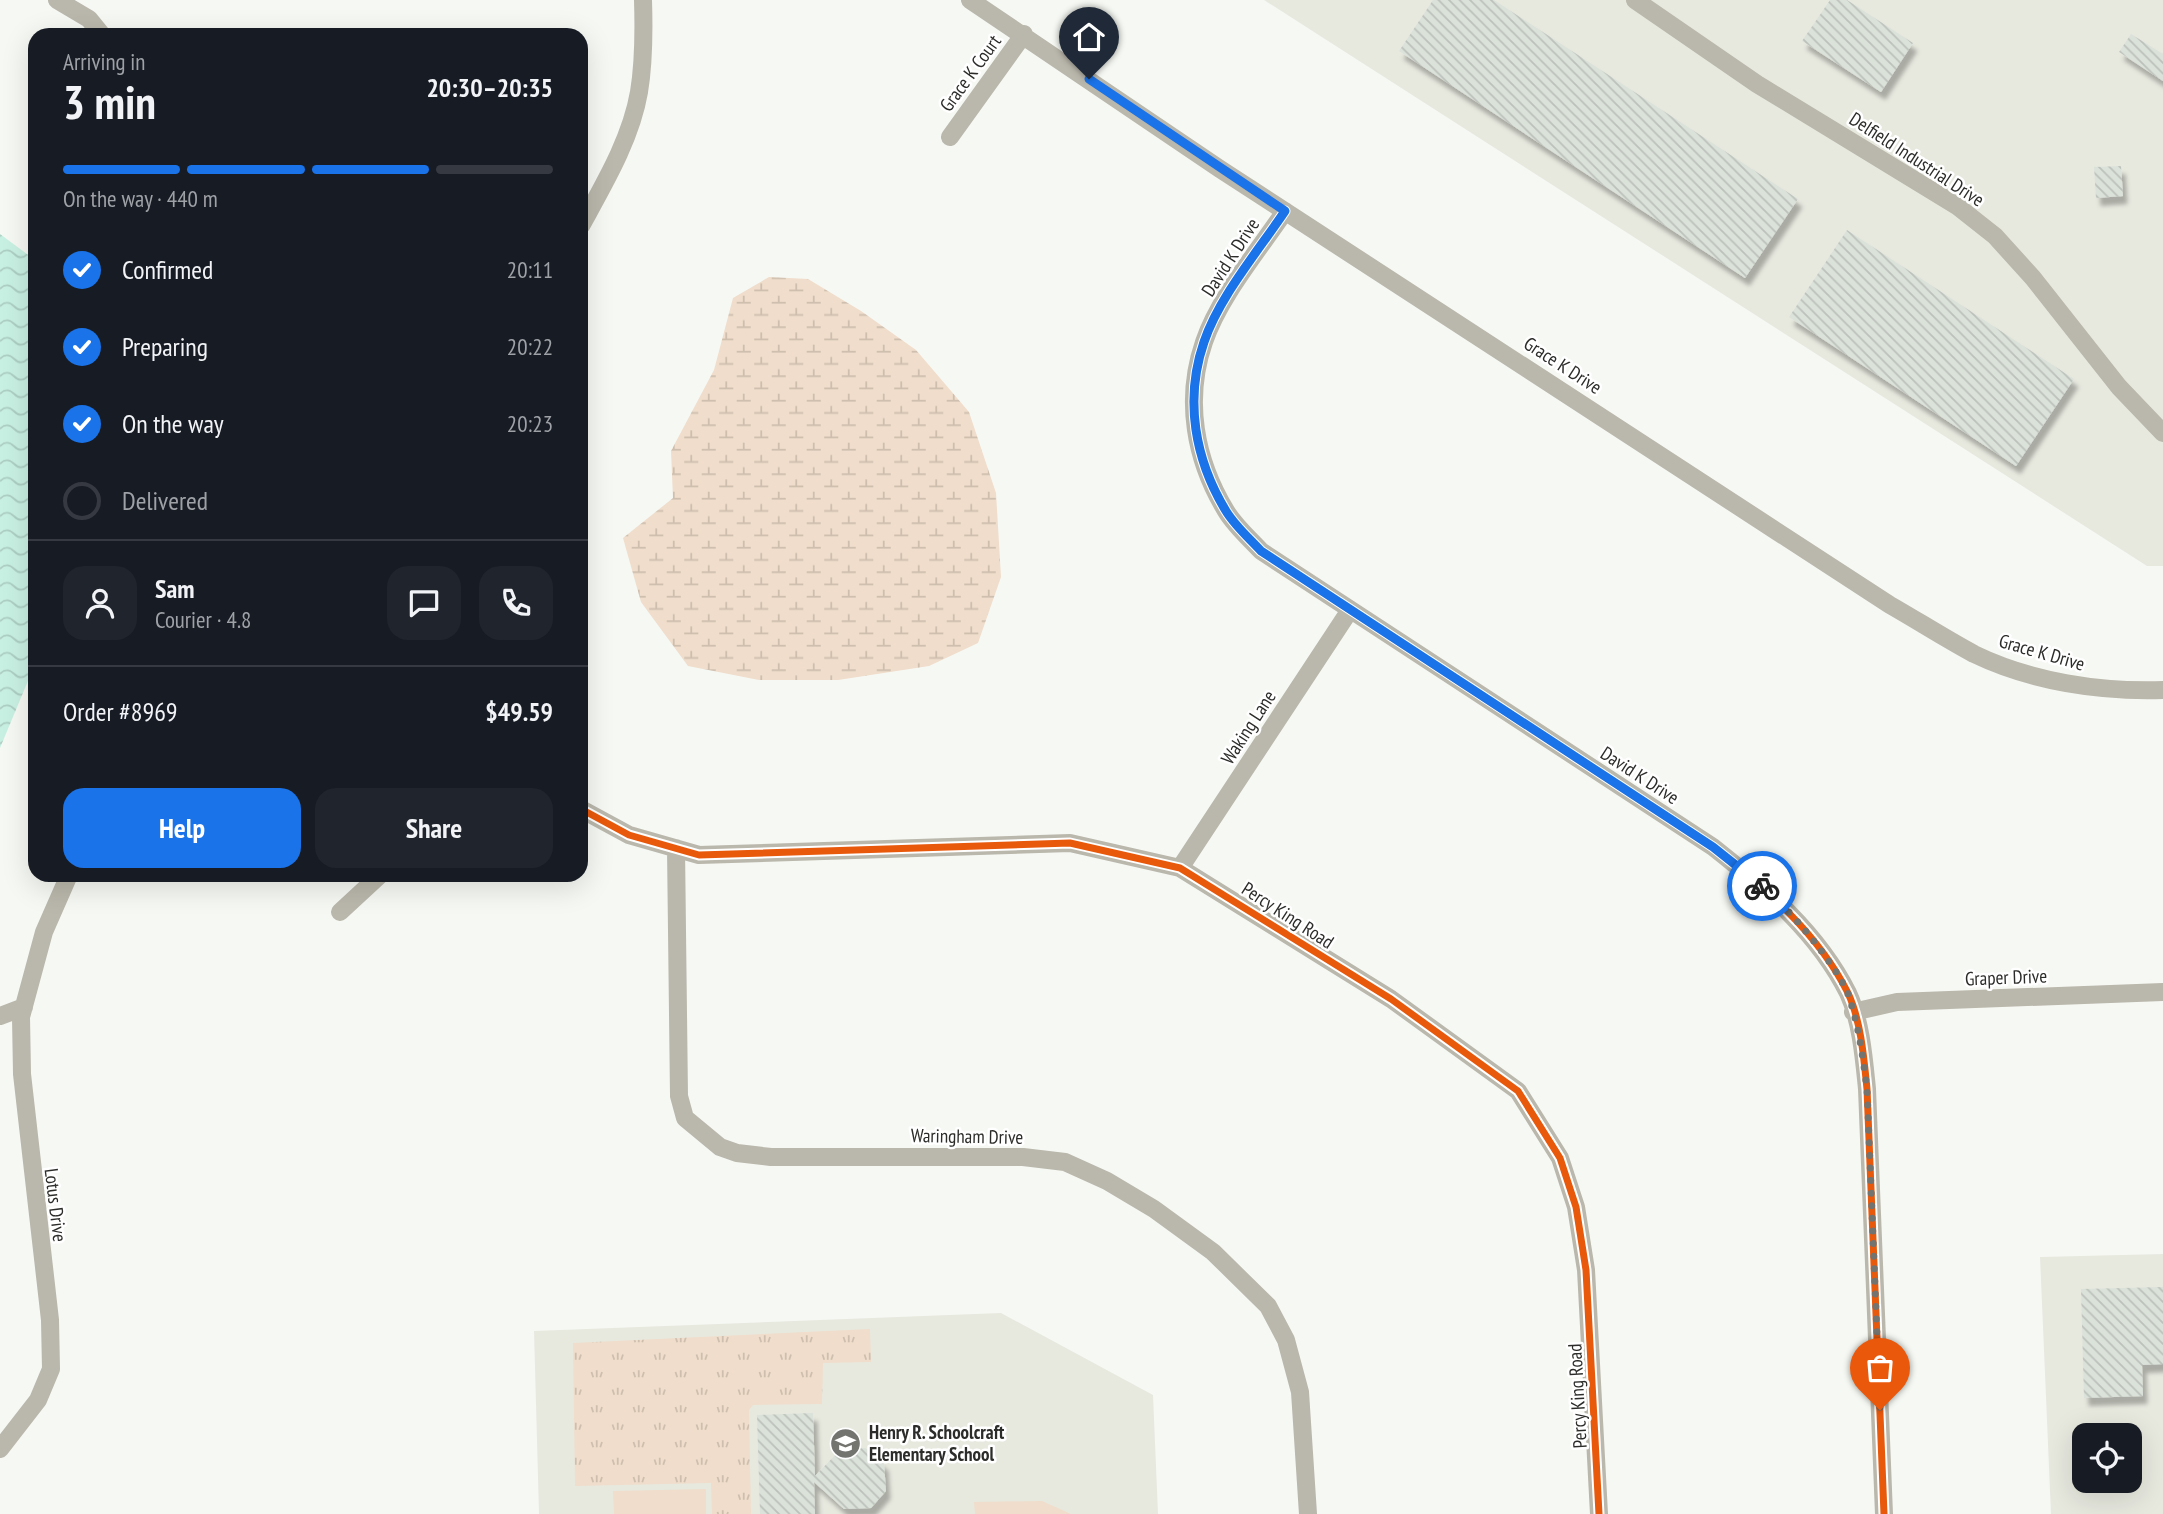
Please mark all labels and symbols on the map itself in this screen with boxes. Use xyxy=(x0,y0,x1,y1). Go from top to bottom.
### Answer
pin xyxy=(1059,7,1119,79)
street label: Grace K Court xyxy=(934,29,1006,116)
street label: Delfield Industrial Drive xyxy=(1845,106,1989,212)
street label: David K Drive xyxy=(1196,213,1264,301)
street label: Grace K Drive xyxy=(1520,331,1607,399)
street label: Grace K Drive xyxy=(1996,628,2088,676)
street label: Waking Lane xyxy=(1215,685,1281,768)
street label: David K Drive xyxy=(1596,741,1684,809)
courier xyxy=(1727,851,1797,921)
street label: Percy King Road xyxy=(1238,876,1338,954)
street label: Graper Drive xyxy=(1965,964,2048,990)
street label: Waringham Drive xyxy=(911,1123,1024,1149)
street label: Lotus Drive xyxy=(40,1167,72,1243)
pin xyxy=(1850,1338,1910,1410)
street label: Percy King Road xyxy=(1562,1343,1592,1449)
place label: Henry R. Schoolcraft Elementary School xyxy=(869,1420,1005,1466)
school or university icon: Henry R. Schoolcraft Elementary School xyxy=(829,1426,863,1460)

